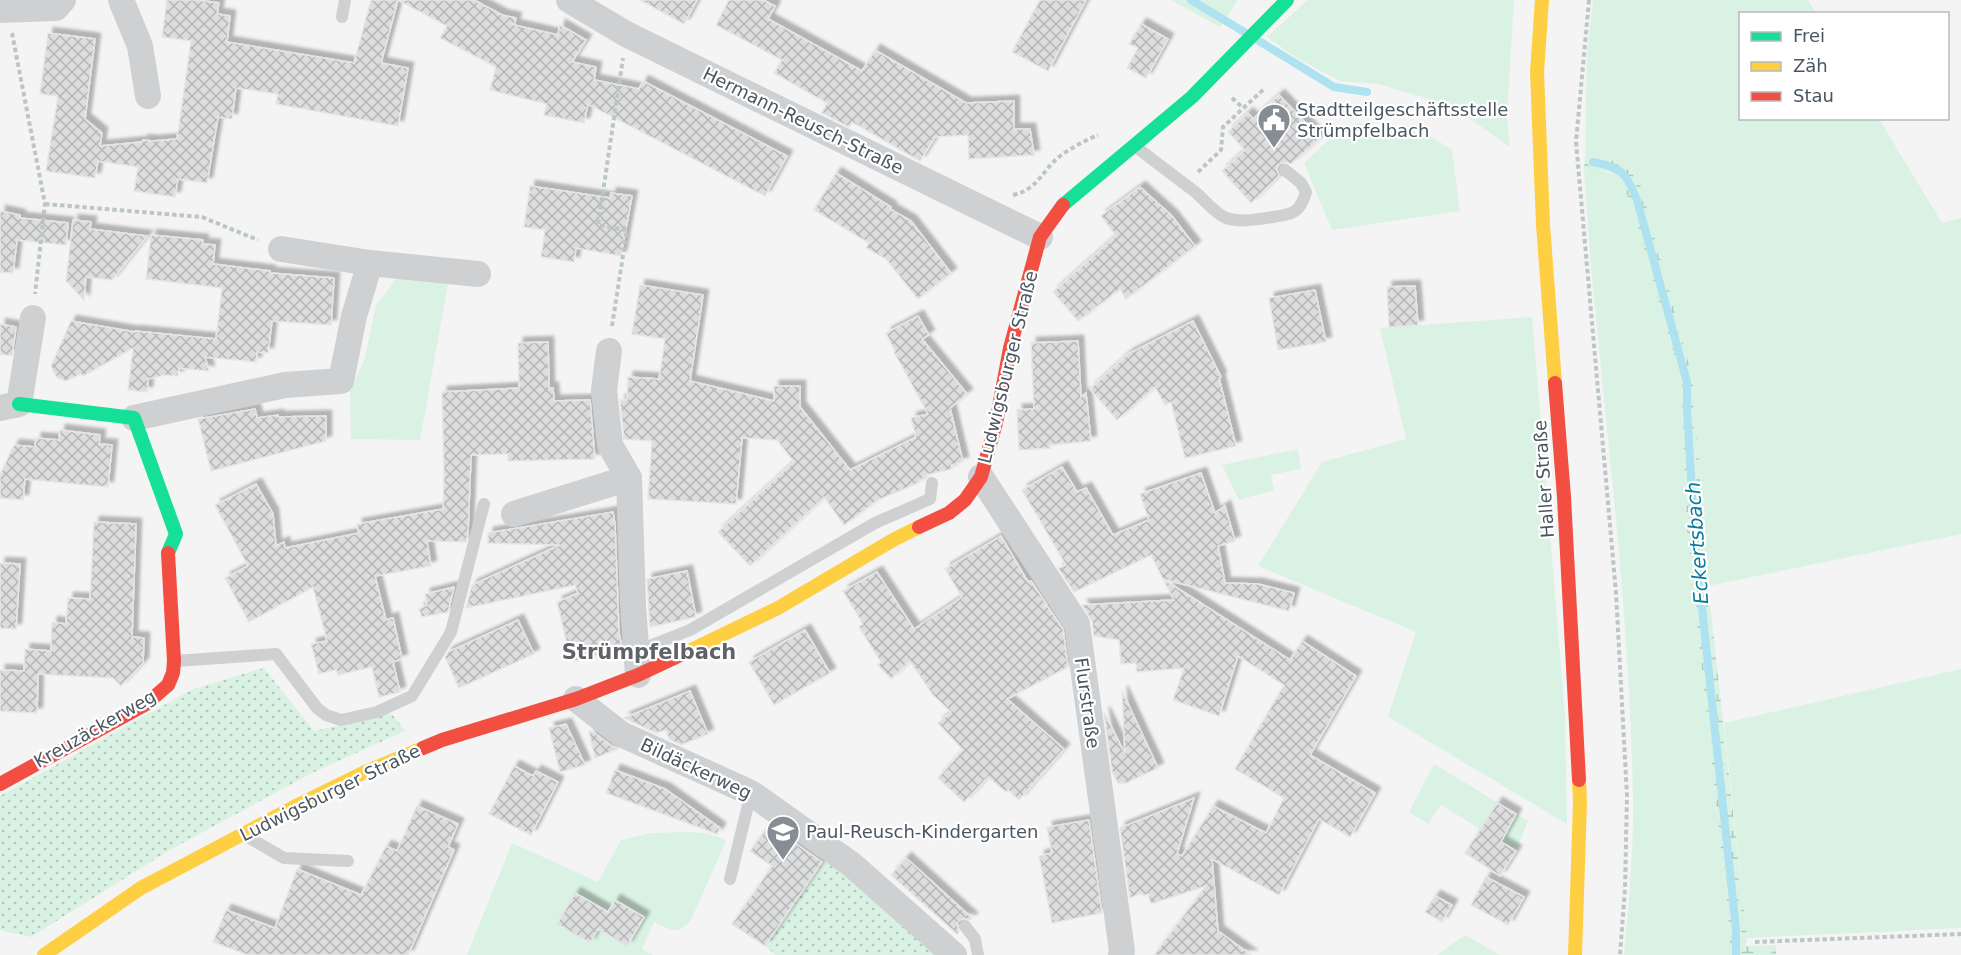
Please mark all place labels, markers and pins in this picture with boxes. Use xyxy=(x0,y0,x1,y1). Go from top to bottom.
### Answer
place label: Stadtteilgeschäftsstelle Strümpfelbach xyxy=(1297,99,1508,141)
public building icon: Stadtteilgeschäftsstelle Strümpfelbach xyxy=(1256,102,1292,149)
school or university icon: Paul-Reusch-Kindergarten xyxy=(765,814,801,861)
place label: Paul-Reusch-Kindergarten xyxy=(806,821,1039,842)

